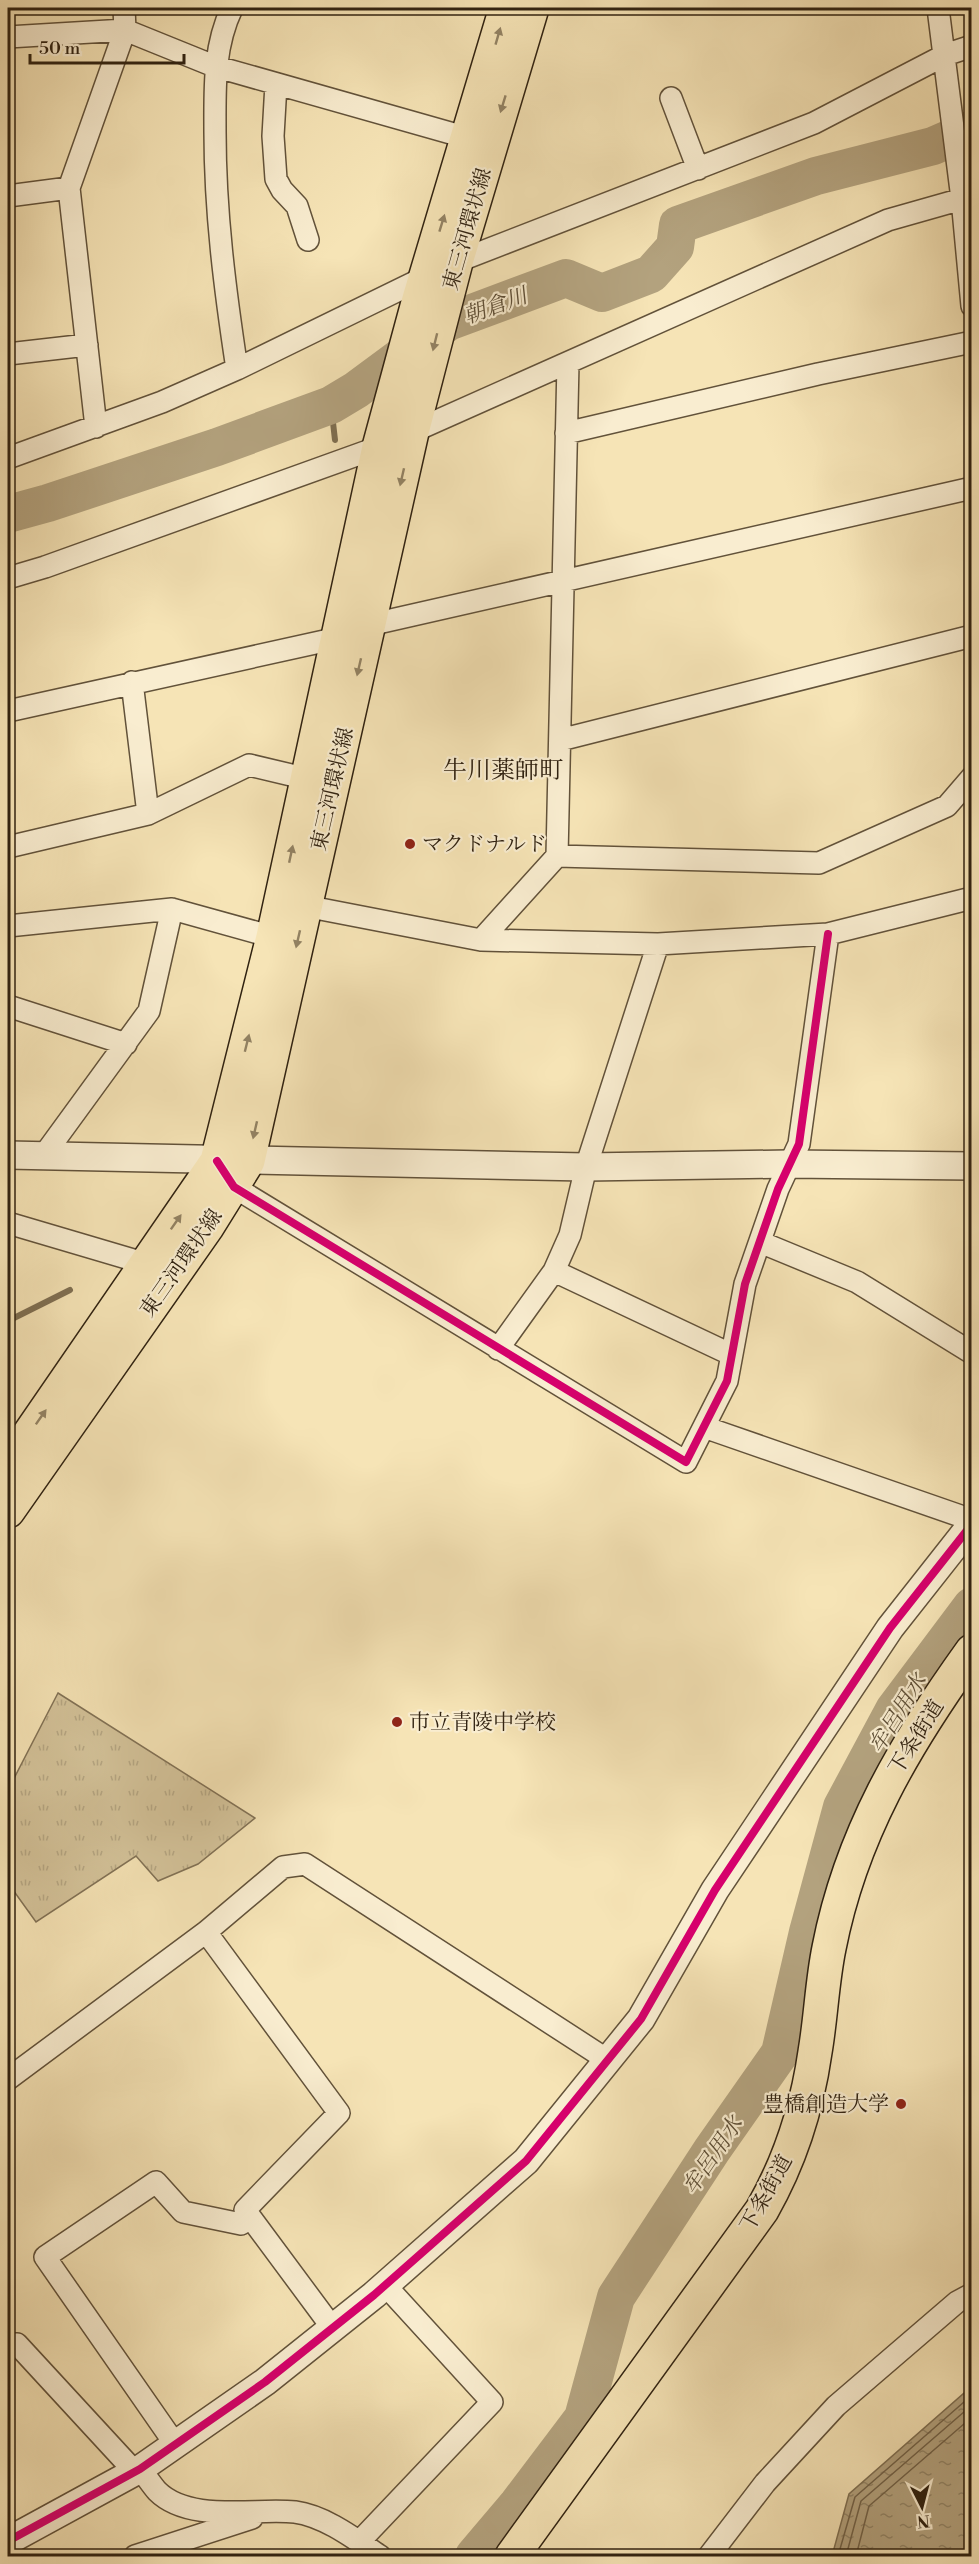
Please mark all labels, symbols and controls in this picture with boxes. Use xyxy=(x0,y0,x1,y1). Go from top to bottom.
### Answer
scale bar xyxy=(30,27,184,65)
one-way arrow xyxy=(494,27,503,45)
text: 50 m xyxy=(39,37,81,60)
one-way arrow xyxy=(498,95,507,113)
street label: 東三河環状線 xyxy=(438,165,498,293)
one-way arrow xyxy=(438,214,447,232)
water label: 朝倉川 xyxy=(460,282,533,330)
one-way arrow xyxy=(430,333,440,351)
one-way arrow xyxy=(397,468,406,487)
one-way arrow xyxy=(354,658,364,677)
street label: 東三河環状線 xyxy=(306,725,360,854)
district label: 牛川薬師町 xyxy=(443,756,563,786)
place label: マクドナルド xyxy=(422,832,547,858)
marker: マクドナルド xyxy=(403,837,417,851)
one-way arrow xyxy=(287,844,297,863)
one-way arrow xyxy=(292,930,302,949)
one-way arrow xyxy=(242,1034,252,1052)
one-way arrow xyxy=(250,1121,260,1139)
street label: 東三河環状線 xyxy=(135,1205,229,1323)
one-way arrow xyxy=(170,1215,182,1231)
one-way arrow xyxy=(35,1409,47,1425)
water label: 牟呂用水 xyxy=(864,1668,934,1758)
street label: 下条街道 xyxy=(884,1695,950,1780)
place label: 市立青陵中学校 xyxy=(409,1710,556,1736)
marker: 市立青陵中学校 xyxy=(390,1715,404,1729)
place label: 豊橋創造大学 xyxy=(763,2092,889,2118)
marker: 豊橋創造大学 xyxy=(894,2097,908,2111)
water label: 牟呂用水 xyxy=(677,2110,750,2200)
street label: 下条街道 xyxy=(735,2150,799,2237)
north arrow xyxy=(892,2477,952,2537)
text: N xyxy=(916,2510,931,2532)

